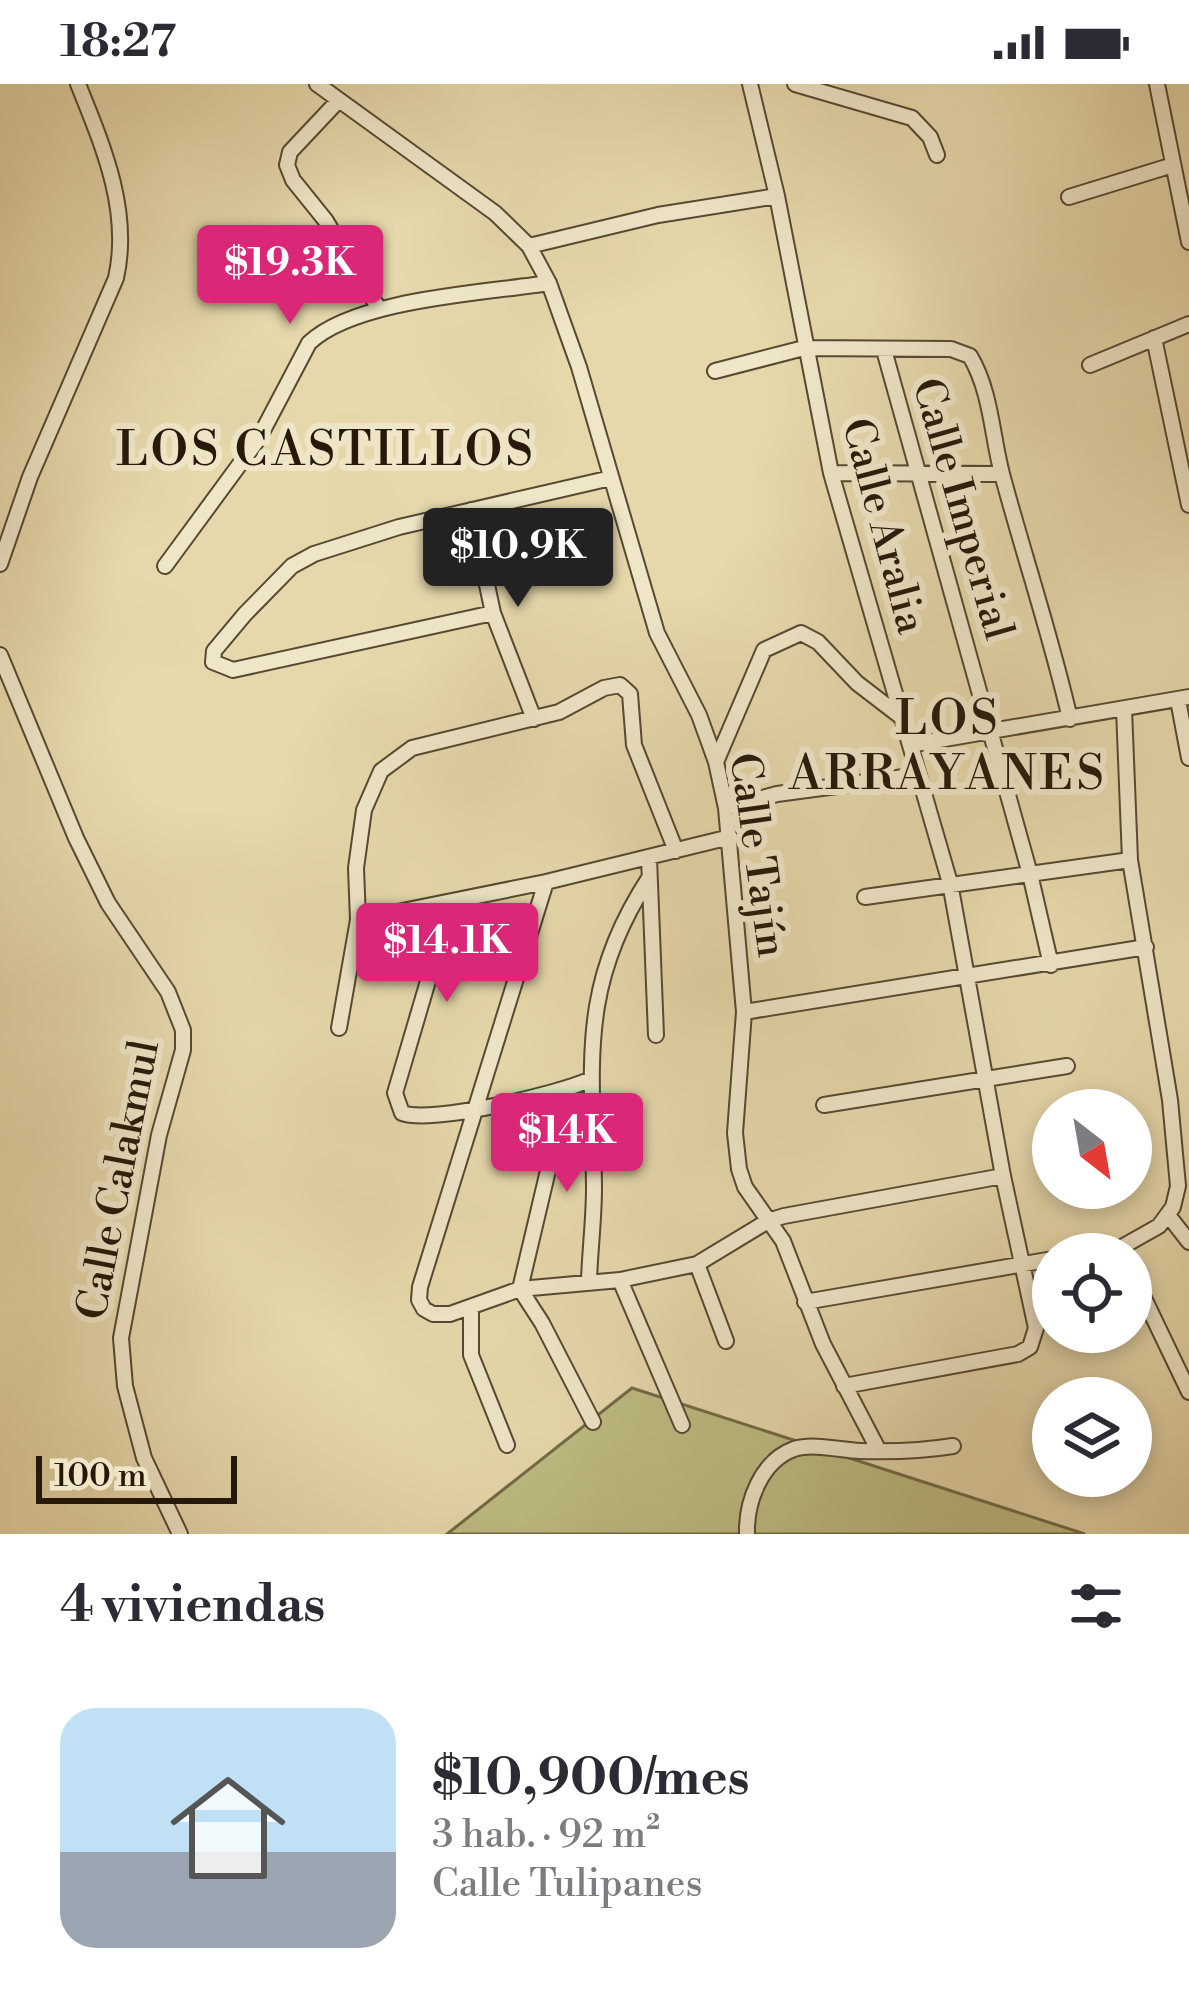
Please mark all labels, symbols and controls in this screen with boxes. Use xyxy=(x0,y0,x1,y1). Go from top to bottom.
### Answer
text: 18:27 xyxy=(60,14,176,71)
pin: $19.3K xyxy=(192,225,388,327)
text: $19.3K xyxy=(224,239,356,288)
street label: Calle Imperial xyxy=(899,372,1025,646)
street label: Calle Aralia xyxy=(829,413,937,640)
district label: LOS CASTILLOS xyxy=(116,421,536,481)
pin: $10.9K xyxy=(420,508,616,610)
text: $10.9K xyxy=(450,522,586,571)
district label: LOS ARRAYANES xyxy=(788,690,1107,805)
street label: Calle Tajín xyxy=(715,750,798,961)
pin: $14.1K xyxy=(349,903,545,1005)
text: $14.1K xyxy=(383,917,511,966)
street label: Calle Calakmul xyxy=(66,1036,172,1324)
north arrow xyxy=(1032,1089,1152,1209)
map controls xyxy=(1032,1089,1152,1497)
pin: $14K xyxy=(496,1093,638,1195)
text: $14K xyxy=(518,1107,616,1156)
button: locate xyxy=(1032,1233,1152,1353)
button: layers xyxy=(1032,1377,1152,1497)
scale bar xyxy=(36,1450,237,1503)
text: 100 m xyxy=(54,1456,147,1497)
icon: filters xyxy=(1063,1573,1129,1639)
text: 4 viviendas xyxy=(60,1574,325,1638)
text: $10,900/mes xyxy=(432,1747,750,1811)
icon: home xyxy=(156,1756,300,1900)
text: 3 hab. · 92 m² xyxy=(432,1811,660,1860)
text: Calle Tulipanes xyxy=(432,1860,703,1909)

